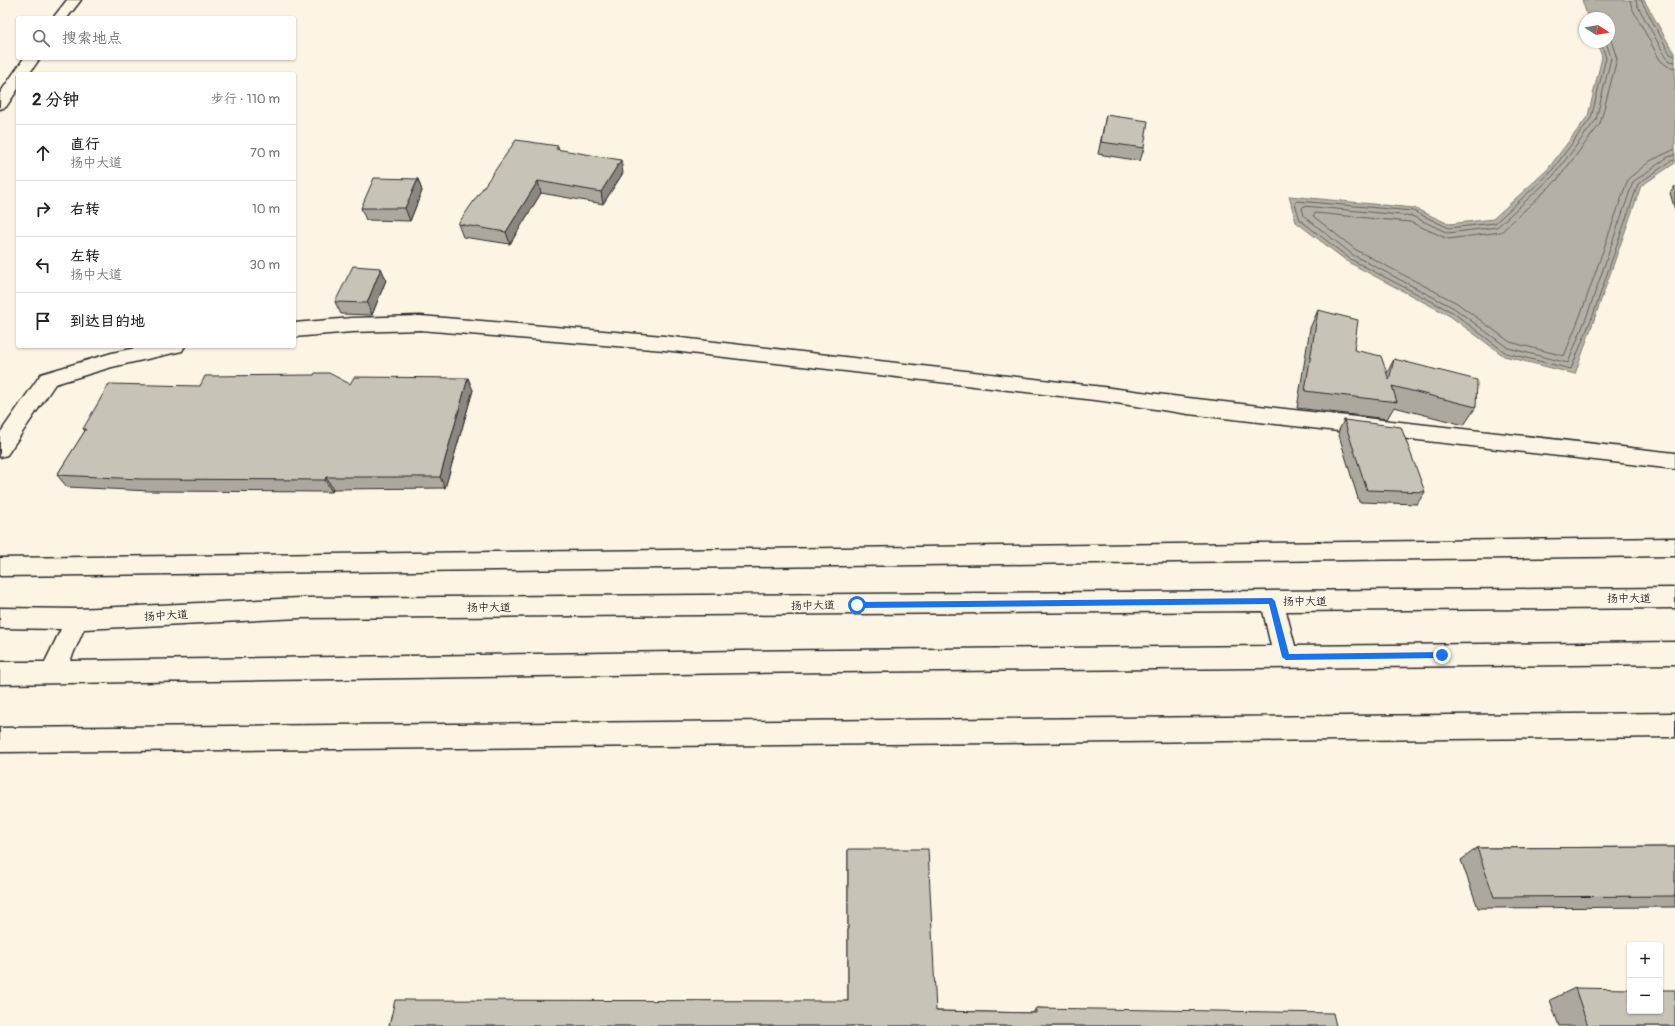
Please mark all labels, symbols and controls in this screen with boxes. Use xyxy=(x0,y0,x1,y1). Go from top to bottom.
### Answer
north arrow xyxy=(1579,12,1615,48)
search box xyxy=(16,16,296,60)
icon: search xyxy=(30,27,52,49)
text: 搜索地点 xyxy=(62,29,122,48)
text: 2 分钟 xyxy=(32,89,79,110)
text: 步行 · 110 m xyxy=(211,91,280,107)
text: 直行 xyxy=(70,135,100,154)
icon: ahead xyxy=(32,142,54,164)
text: 70 m xyxy=(250,145,280,161)
text: 扬中大道 xyxy=(70,155,122,171)
icon: right xyxy=(32,198,54,220)
text: 右转 xyxy=(70,200,100,219)
text: 10 m xyxy=(252,201,280,217)
text: 左转 xyxy=(70,247,100,266)
icon: left xyxy=(32,254,54,276)
text: 30 m xyxy=(250,257,280,273)
text: 扬中大道 xyxy=(70,267,122,283)
icon: arrive xyxy=(32,310,54,332)
text: 到达目的地 xyxy=(70,312,145,331)
street label: 扬中大道 xyxy=(1607,592,1651,605)
street label: 扬中大道 xyxy=(1283,595,1327,608)
route start xyxy=(848,596,866,614)
street label: 扬中大道 xyxy=(791,599,835,612)
street label: 扬中大道 xyxy=(467,601,511,614)
street label: 扬中大道 xyxy=(144,608,188,623)
route end xyxy=(1433,646,1451,664)
map controls xyxy=(1627,942,1663,1014)
button: + xyxy=(1627,942,1663,978)
button: − xyxy=(1627,978,1663,1014)

